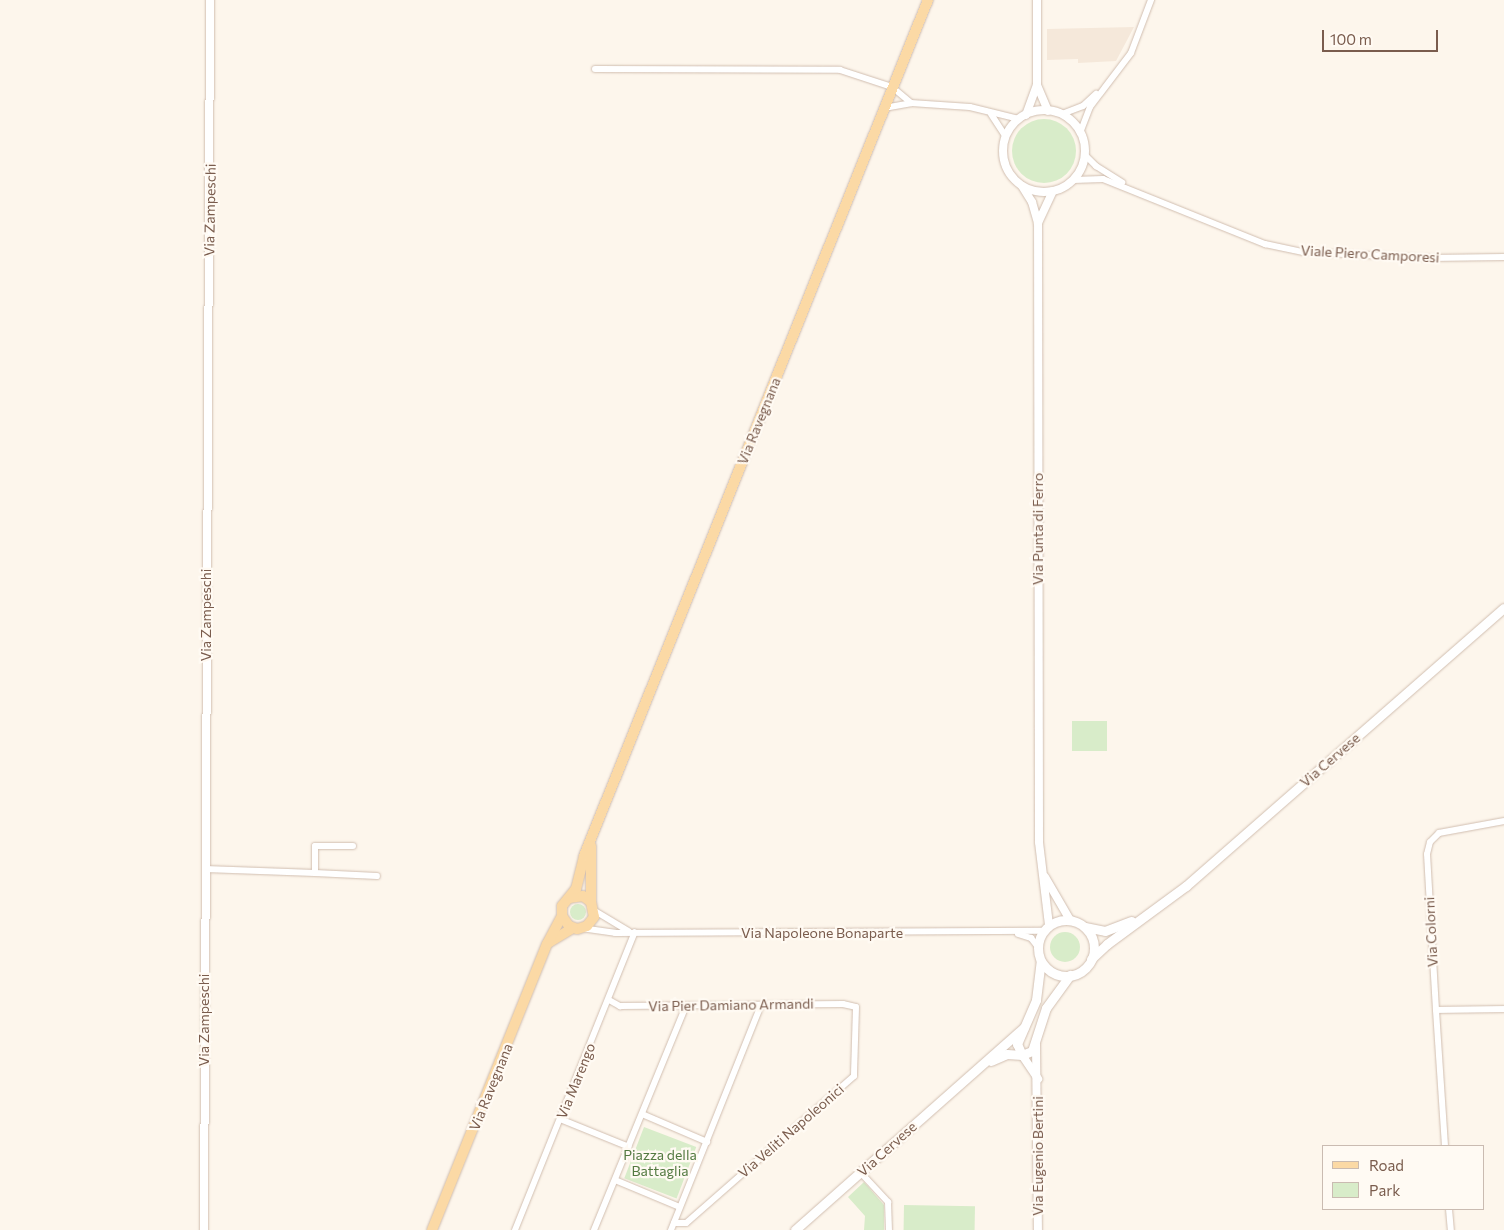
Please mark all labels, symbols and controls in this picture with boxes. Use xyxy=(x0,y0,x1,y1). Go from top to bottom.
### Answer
scale bar xyxy=(1324,20,1440,52)
text: 100 m xyxy=(1330,30,1372,48)
street label: Via Zampeschi xyxy=(201,163,219,257)
street label: Viale Piero Camporesi xyxy=(1300,242,1440,266)
street label: Via Ravegnana xyxy=(734,375,784,467)
street label: Via Punta di Ferro xyxy=(1030,473,1046,585)
street label: Via Zampeschi xyxy=(198,569,214,661)
street label: Via Cervese xyxy=(1297,729,1363,791)
street label: Via Colorni xyxy=(1421,896,1441,968)
street label: Via Napoleone Bonaparte xyxy=(741,925,903,941)
street label: Via Zampeschi xyxy=(196,974,212,1066)
street label: Via Pier Damiano Armandi xyxy=(648,995,814,1015)
street label: Via Ravegnana xyxy=(466,1041,516,1133)
street label: Via Marengo xyxy=(553,1041,599,1121)
street label: Via Veliti Napoleonici xyxy=(735,1081,847,1181)
street label: Via Eugenio Bertini xyxy=(1030,1096,1046,1216)
street label: Via Cervese xyxy=(854,1118,920,1180)
legend xyxy=(1322,1145,1484,1210)
park label: Piazza della Battaglia xyxy=(623,1147,697,1180)
text: Road xyxy=(1369,1156,1404,1174)
text: Park xyxy=(1369,1181,1400,1199)

